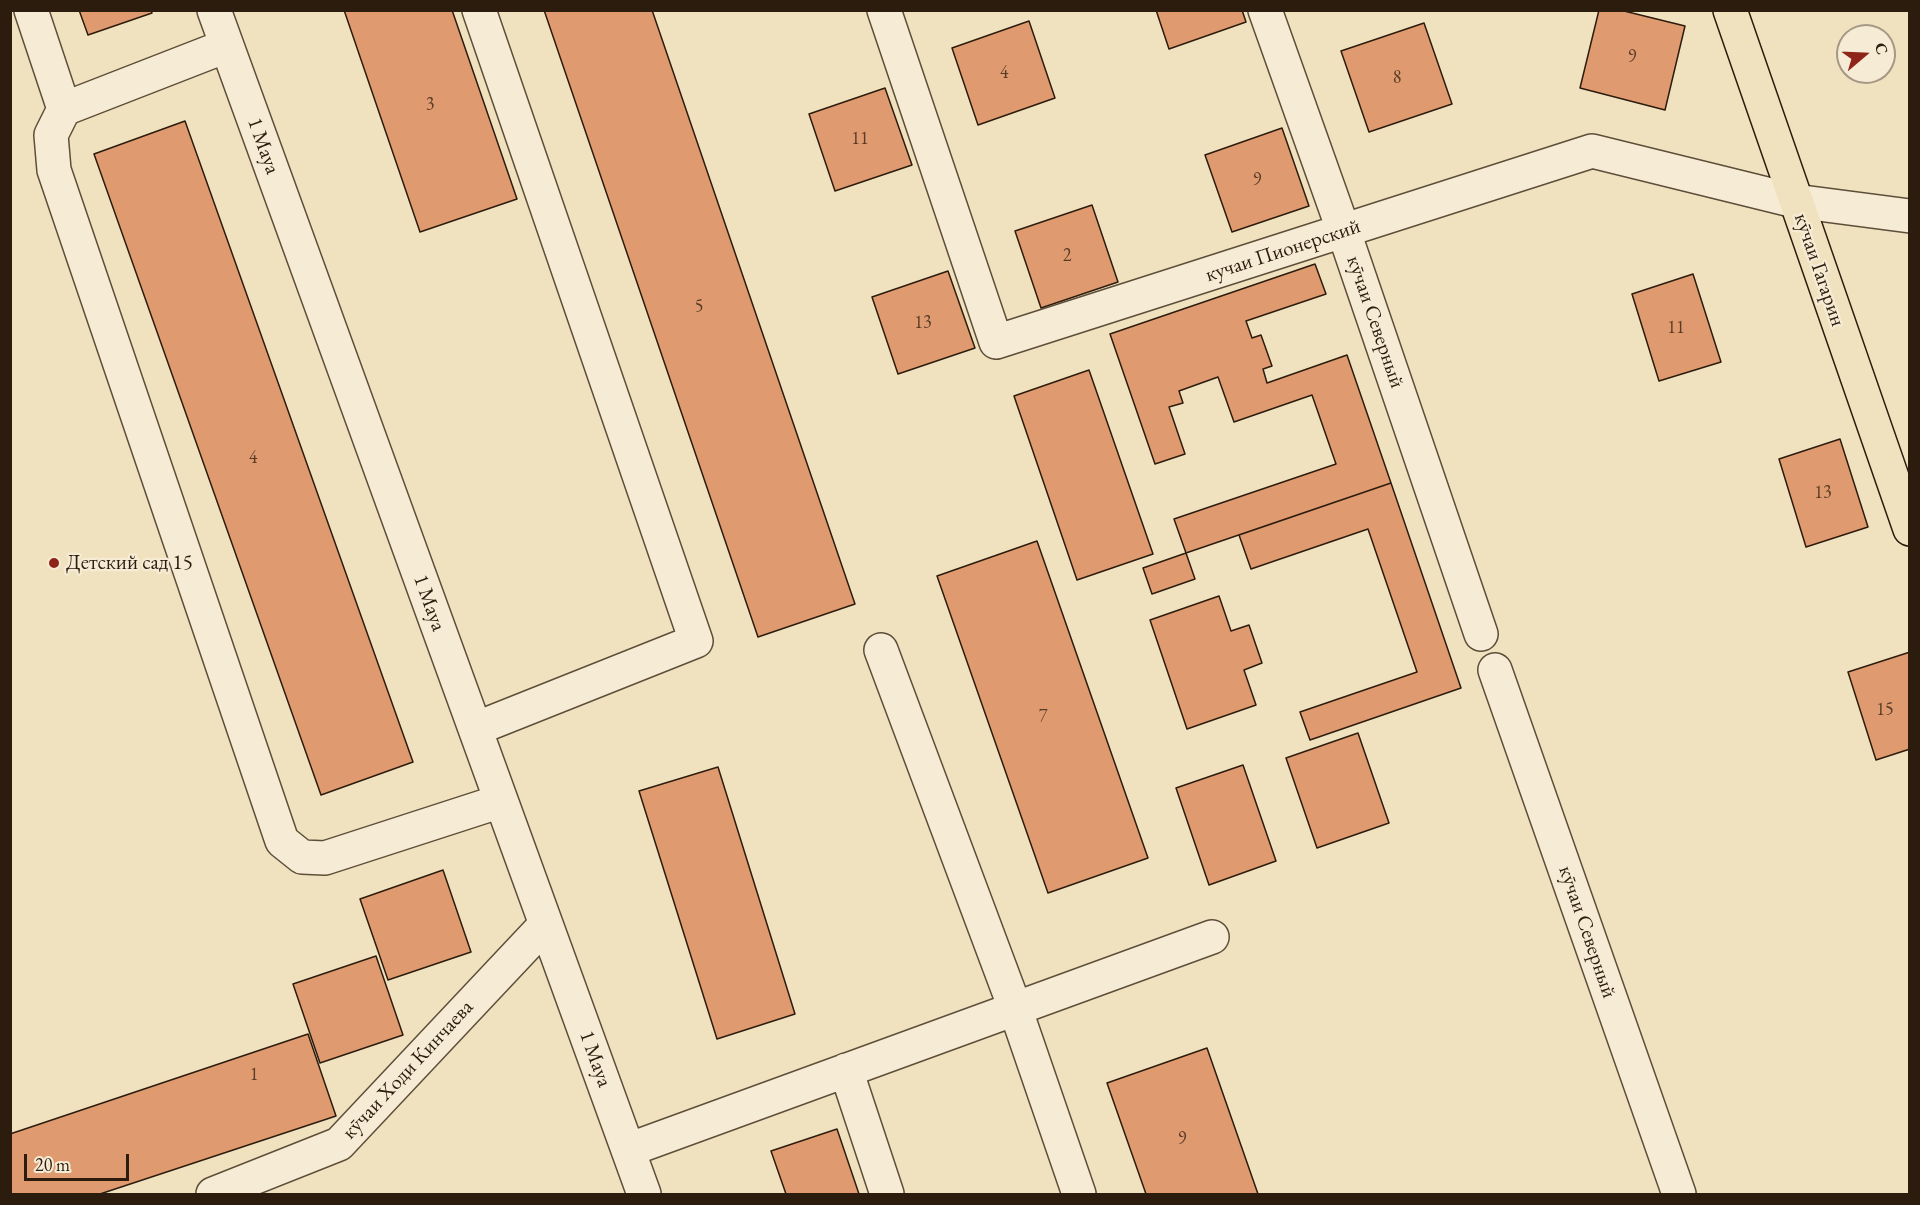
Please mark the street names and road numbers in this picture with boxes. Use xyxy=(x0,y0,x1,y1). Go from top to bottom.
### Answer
street label: 1 Maya xyxy=(241,114,285,178)
street label: кӯчаи Гагарин xyxy=(1788,210,1850,330)
street label: кучаи Пионерский xyxy=(1202,214,1364,288)
street label: кӯчаи Северный xyxy=(1341,253,1409,391)
street label: 1 Maya xyxy=(407,571,451,635)
street label: кӯчаи Северный xyxy=(1553,863,1621,1001)
street label: кӯчаи Ходи Кинчаева xyxy=(337,995,479,1145)
street label: 1 Maya xyxy=(573,1027,617,1091)

